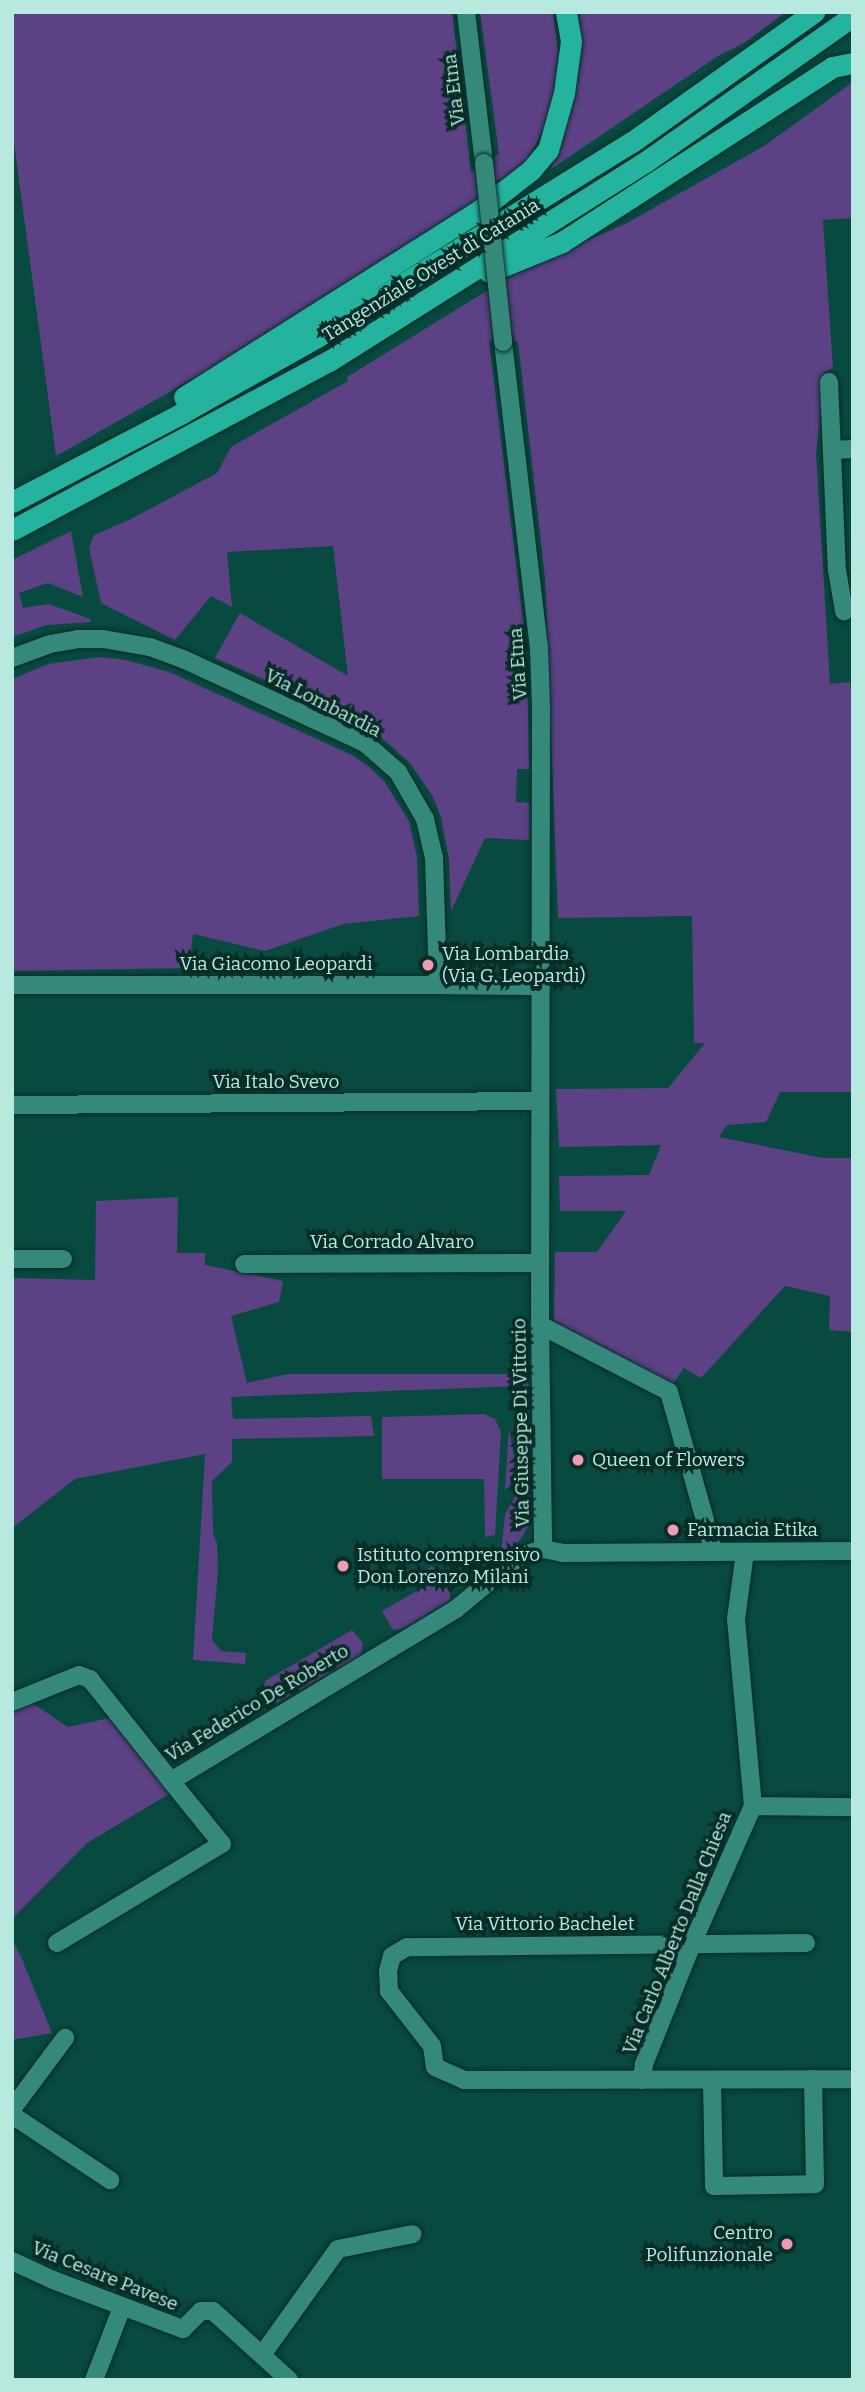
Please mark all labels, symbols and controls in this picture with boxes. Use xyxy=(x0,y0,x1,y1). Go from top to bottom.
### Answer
street label: Via Etna xyxy=(438,53,470,127)
street label: Tangenziale Ovest di Catania xyxy=(318,194,544,346)
street label: Via Etna xyxy=(504,627,532,701)
street label: Via Lombardia xyxy=(261,664,385,742)
place label: Via Lombardia (Via G. Leopardi) xyxy=(442,943,586,987)
street label: Via Giacomo Leopardi xyxy=(179,953,373,975)
marker: Via Lombardia (Via G. Leopardi) xyxy=(420,957,436,973)
street label: Via Italo Svevo xyxy=(213,1071,339,1093)
street label: Via Corrado Alvaro xyxy=(310,1231,474,1253)
street label: Via Giuseppe Di Vittorio xyxy=(508,1318,534,1528)
place label: Queen of Flowers xyxy=(592,1449,745,1471)
marker: Queen of Flowers xyxy=(570,1452,586,1468)
place label: Farmacia Etika xyxy=(687,1519,818,1541)
marker: Farmacia Etika xyxy=(665,1522,681,1538)
place label: Istituto comprensivo Don Lorenzo Milani xyxy=(357,1544,540,1588)
marker: Istituto comprensivo Don Lorenzo Milani xyxy=(335,1558,351,1574)
street label: Via Federico De Roberto xyxy=(161,1639,353,1767)
street label: Via Carlo Alberto Dalla Chiesa xyxy=(618,1808,736,2058)
street label: Via Vittorio Bachelet xyxy=(455,1913,635,1935)
place label: Centro Polifunzionale xyxy=(645,2222,773,2266)
street label: Via Cesare Pavese xyxy=(28,2236,182,2316)
marker: Centro Polifunzionale xyxy=(779,2236,795,2252)

